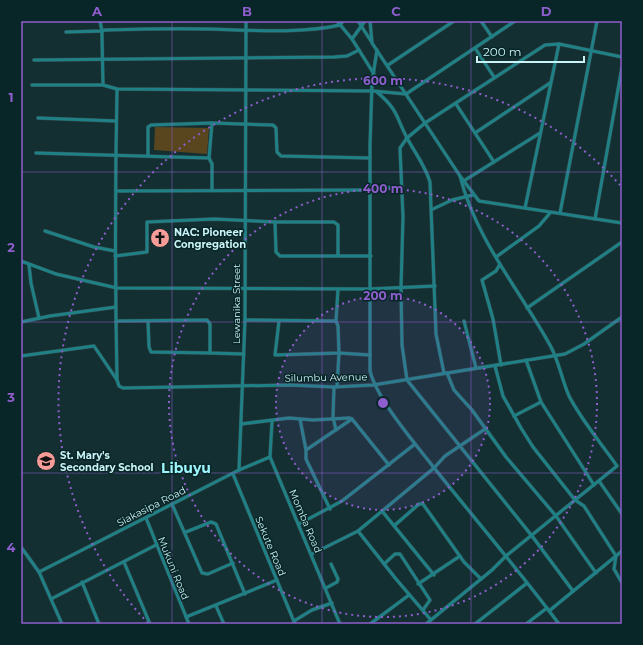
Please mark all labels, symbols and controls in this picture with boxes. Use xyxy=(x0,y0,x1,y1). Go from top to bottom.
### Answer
text: A xyxy=(91,3,103,19)
text: B xyxy=(242,3,252,19)
text: C xyxy=(391,3,401,19)
text: D xyxy=(541,3,552,19)
scale bar xyxy=(477,38,584,64)
text: 200 m xyxy=(483,44,522,59)
text: 600 m xyxy=(363,73,403,88)
text: 1 xyxy=(8,89,14,105)
text: 400 m xyxy=(363,181,403,196)
place label: NAC: Pioneer Congregation xyxy=(174,226,246,251)
church icon: NAC: Pioneer Congregation xyxy=(149,227,171,249)
text: 2 xyxy=(7,239,15,255)
street label: Lewanika Street xyxy=(230,264,243,344)
text: 200 m xyxy=(363,288,403,303)
street label: Silumbu Avenue xyxy=(285,370,367,385)
text: 3 xyxy=(6,389,15,405)
centre of rings xyxy=(376,396,390,410)
place label: St. Mary's Secondary School xyxy=(60,449,154,474)
school or university icon: St. Mary's Secondary School xyxy=(35,450,57,472)
district label: Libuyu xyxy=(161,459,211,477)
street label: Siakasipa Road xyxy=(115,484,188,529)
street label: Momba Road xyxy=(286,487,325,555)
street label: Sekute Road xyxy=(252,514,289,578)
street label: Mukuni Road xyxy=(155,535,192,602)
text: 4 xyxy=(7,539,16,555)

